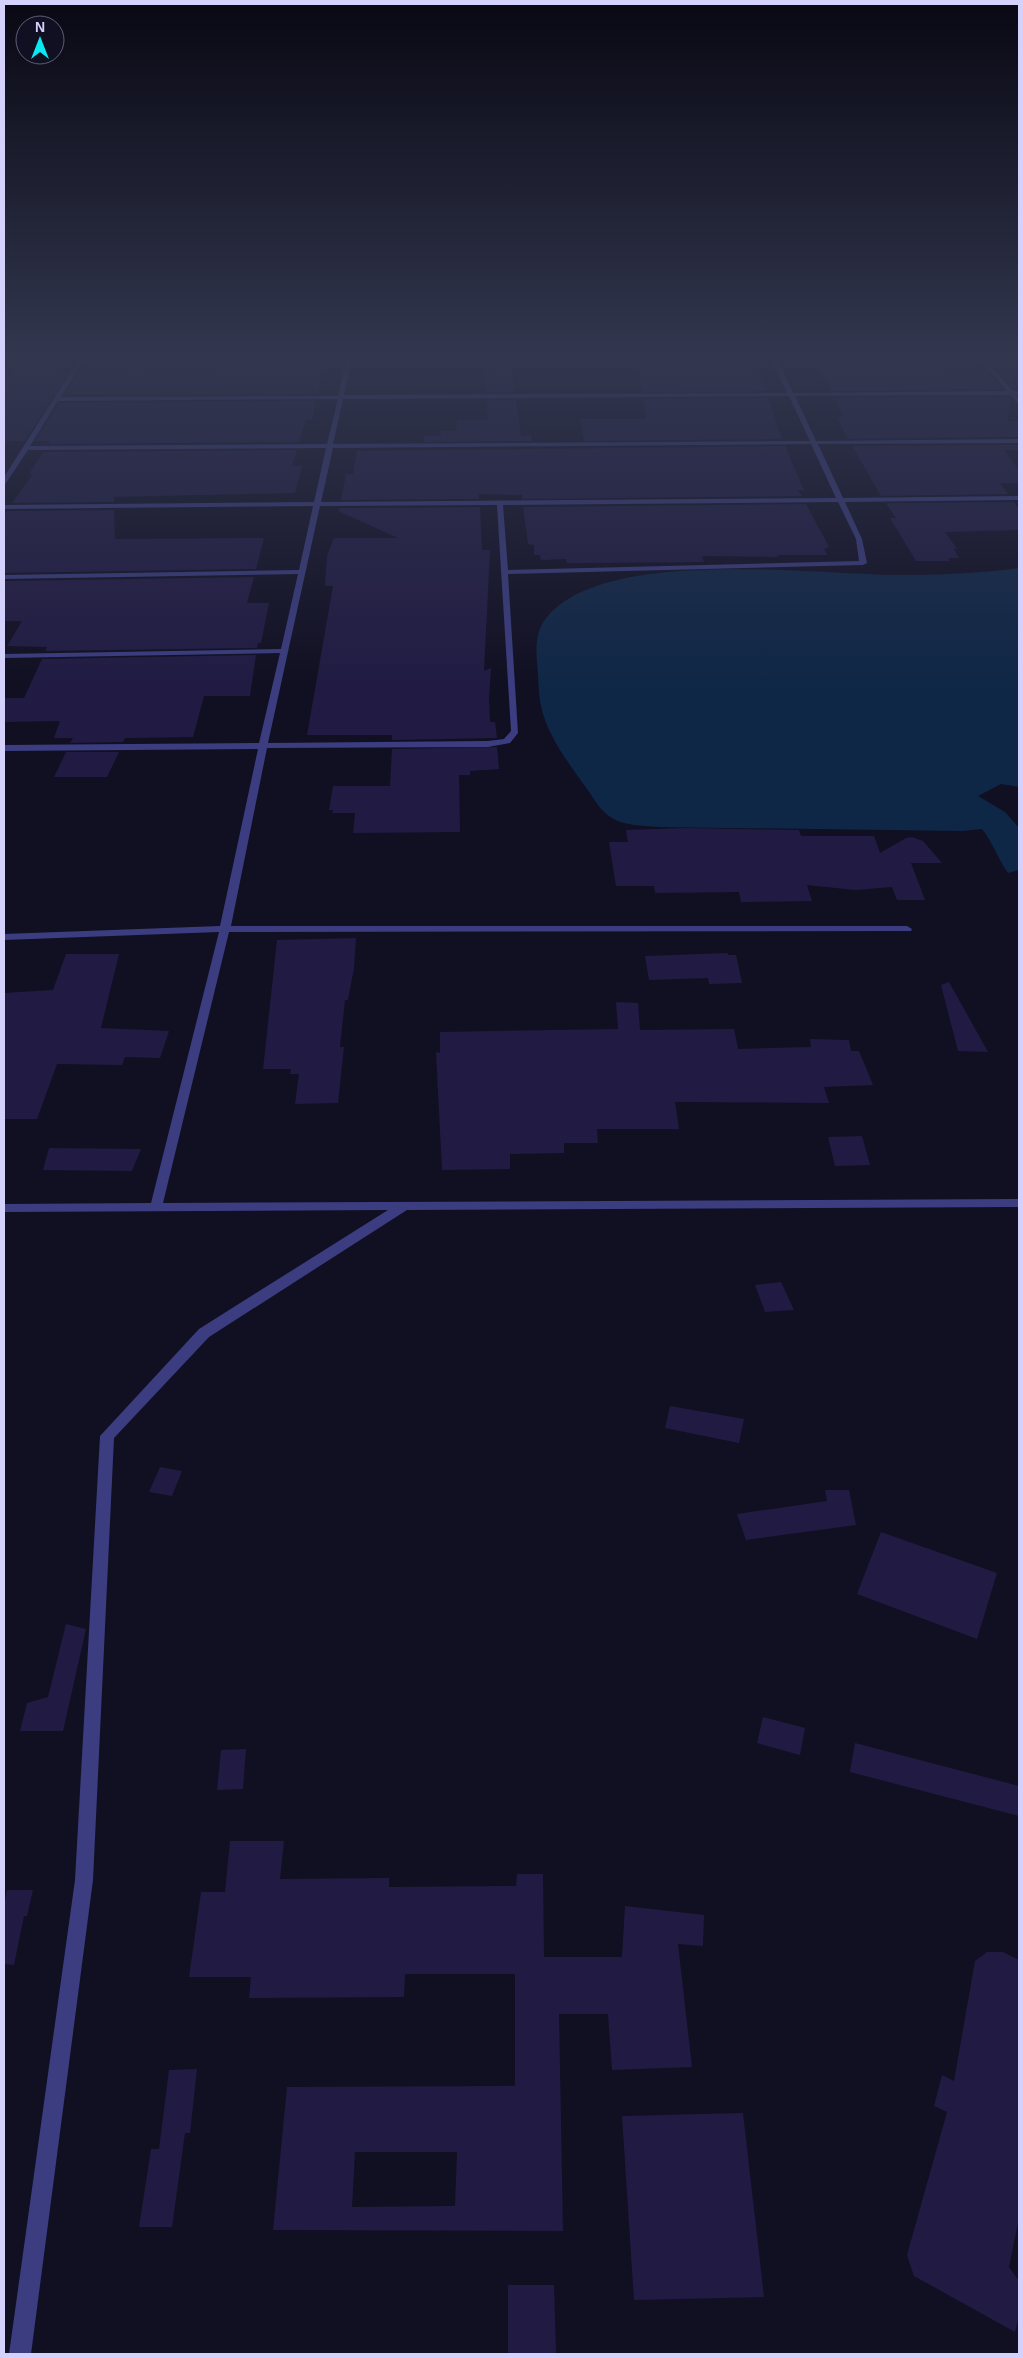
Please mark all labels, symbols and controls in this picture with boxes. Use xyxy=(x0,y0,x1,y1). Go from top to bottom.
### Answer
north arrow xyxy=(15,15,65,65)
text: N xyxy=(35,19,45,35)

